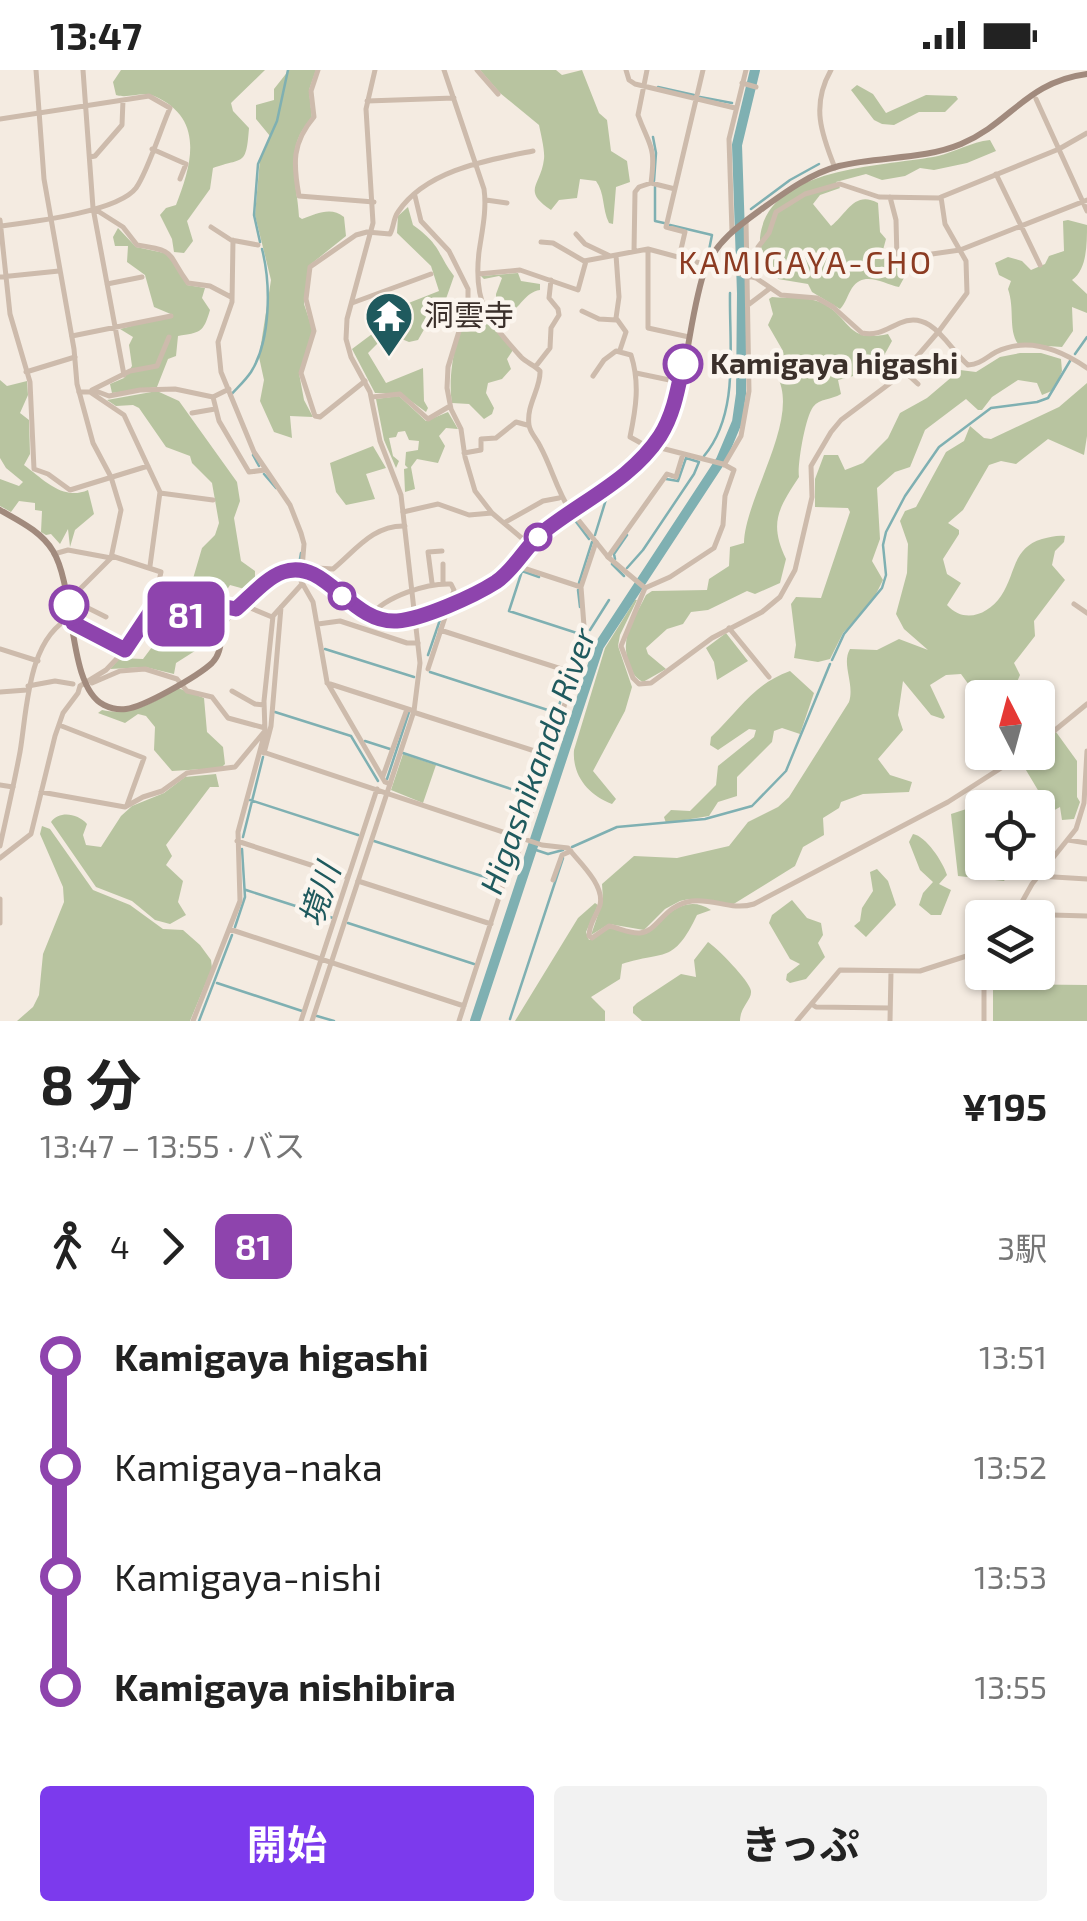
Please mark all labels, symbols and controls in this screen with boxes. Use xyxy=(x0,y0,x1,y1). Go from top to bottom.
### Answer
text: 13:47 xyxy=(50,12,142,58)
district label: KAMIGAYA-CHO xyxy=(678,242,934,280)
temple icon: 洞雲寺 xyxy=(363,290,415,358)
place label: 洞雲寺 xyxy=(424,296,514,332)
place label: Kamigaya higashi xyxy=(710,344,958,381)
marker: Kamigaya higashi xyxy=(664,345,702,383)
unlabelled marker xyxy=(525,524,551,550)
line badge: 81 xyxy=(141,582,231,646)
unlabelled marker xyxy=(329,583,355,609)
unlabelled marker xyxy=(50,586,88,624)
text: 81 xyxy=(168,593,204,635)
water label: Higashikanda River xyxy=(470,621,603,899)
north arrow xyxy=(965,680,1055,770)
map controls xyxy=(965,680,1055,990)
button: locate xyxy=(965,790,1055,880)
water label: 境川 xyxy=(290,855,347,931)
button: layers xyxy=(965,900,1055,990)
text: 8 分 xyxy=(40,1050,141,1116)
text: ¥195 xyxy=(962,1083,1047,1129)
text: 13:47 – 13:55 · バス xyxy=(40,1126,306,1164)
icon: walk xyxy=(40,1219,95,1274)
icon: forward xyxy=(145,1219,200,1274)
text: 81 xyxy=(235,1225,272,1267)
text: 4 xyxy=(110,1227,130,1265)
text: 3駅 xyxy=(997,1228,1047,1266)
text: Kamigaya higashi xyxy=(114,1333,429,1379)
text: 13:51 xyxy=(979,1337,1047,1375)
text: Kamigaya-naka xyxy=(114,1443,383,1489)
text: 13:52 xyxy=(974,1447,1047,1485)
text: Kamigaya-nishi xyxy=(114,1553,382,1599)
text: 13:53 xyxy=(974,1557,1047,1595)
text: Kamigaya nishibira xyxy=(114,1663,456,1709)
text: 13:55 xyxy=(975,1667,1047,1705)
button: 開始 xyxy=(40,1786,534,1901)
button: きっぷ xyxy=(554,1786,1047,1901)

